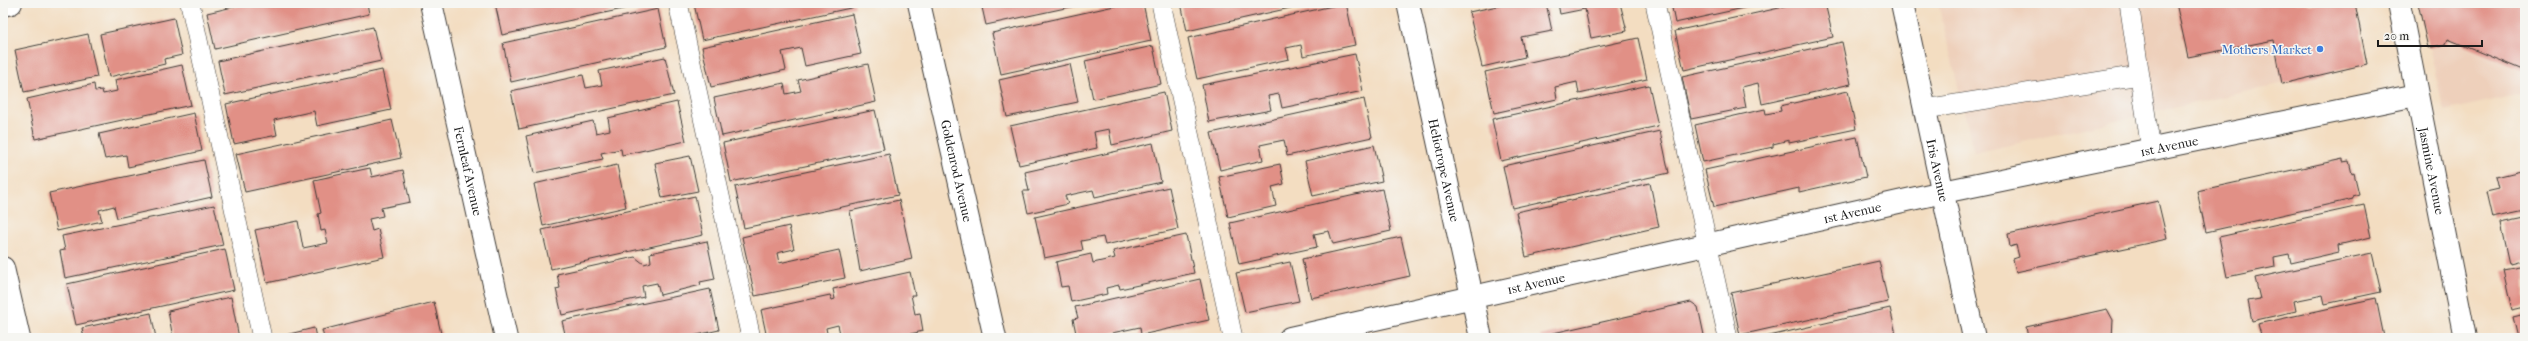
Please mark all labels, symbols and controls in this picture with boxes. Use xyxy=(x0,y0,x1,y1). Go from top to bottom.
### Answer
scale bar xyxy=(2378,22,2482,48)
text: 20 m xyxy=(2384,29,2409,43)
place label: Mothers Market xyxy=(2221,42,2312,57)
marker: Mothers Market xyxy=(2315,44,2325,54)
street label: Heliotrope Avenue xyxy=(1425,117,1463,224)
street label: Goldenrod Avenue xyxy=(938,118,976,224)
street label: Fernleaf Avenue xyxy=(451,125,486,218)
street label: Jasmine Avenue xyxy=(2415,125,2448,216)
street label: 1st Avenue xyxy=(2139,133,2200,159)
street label: Iris Avenue xyxy=(1923,137,1952,204)
street label: 1st Avenue xyxy=(1822,199,1883,227)
street label: 1st Avenue xyxy=(1506,270,1567,297)

